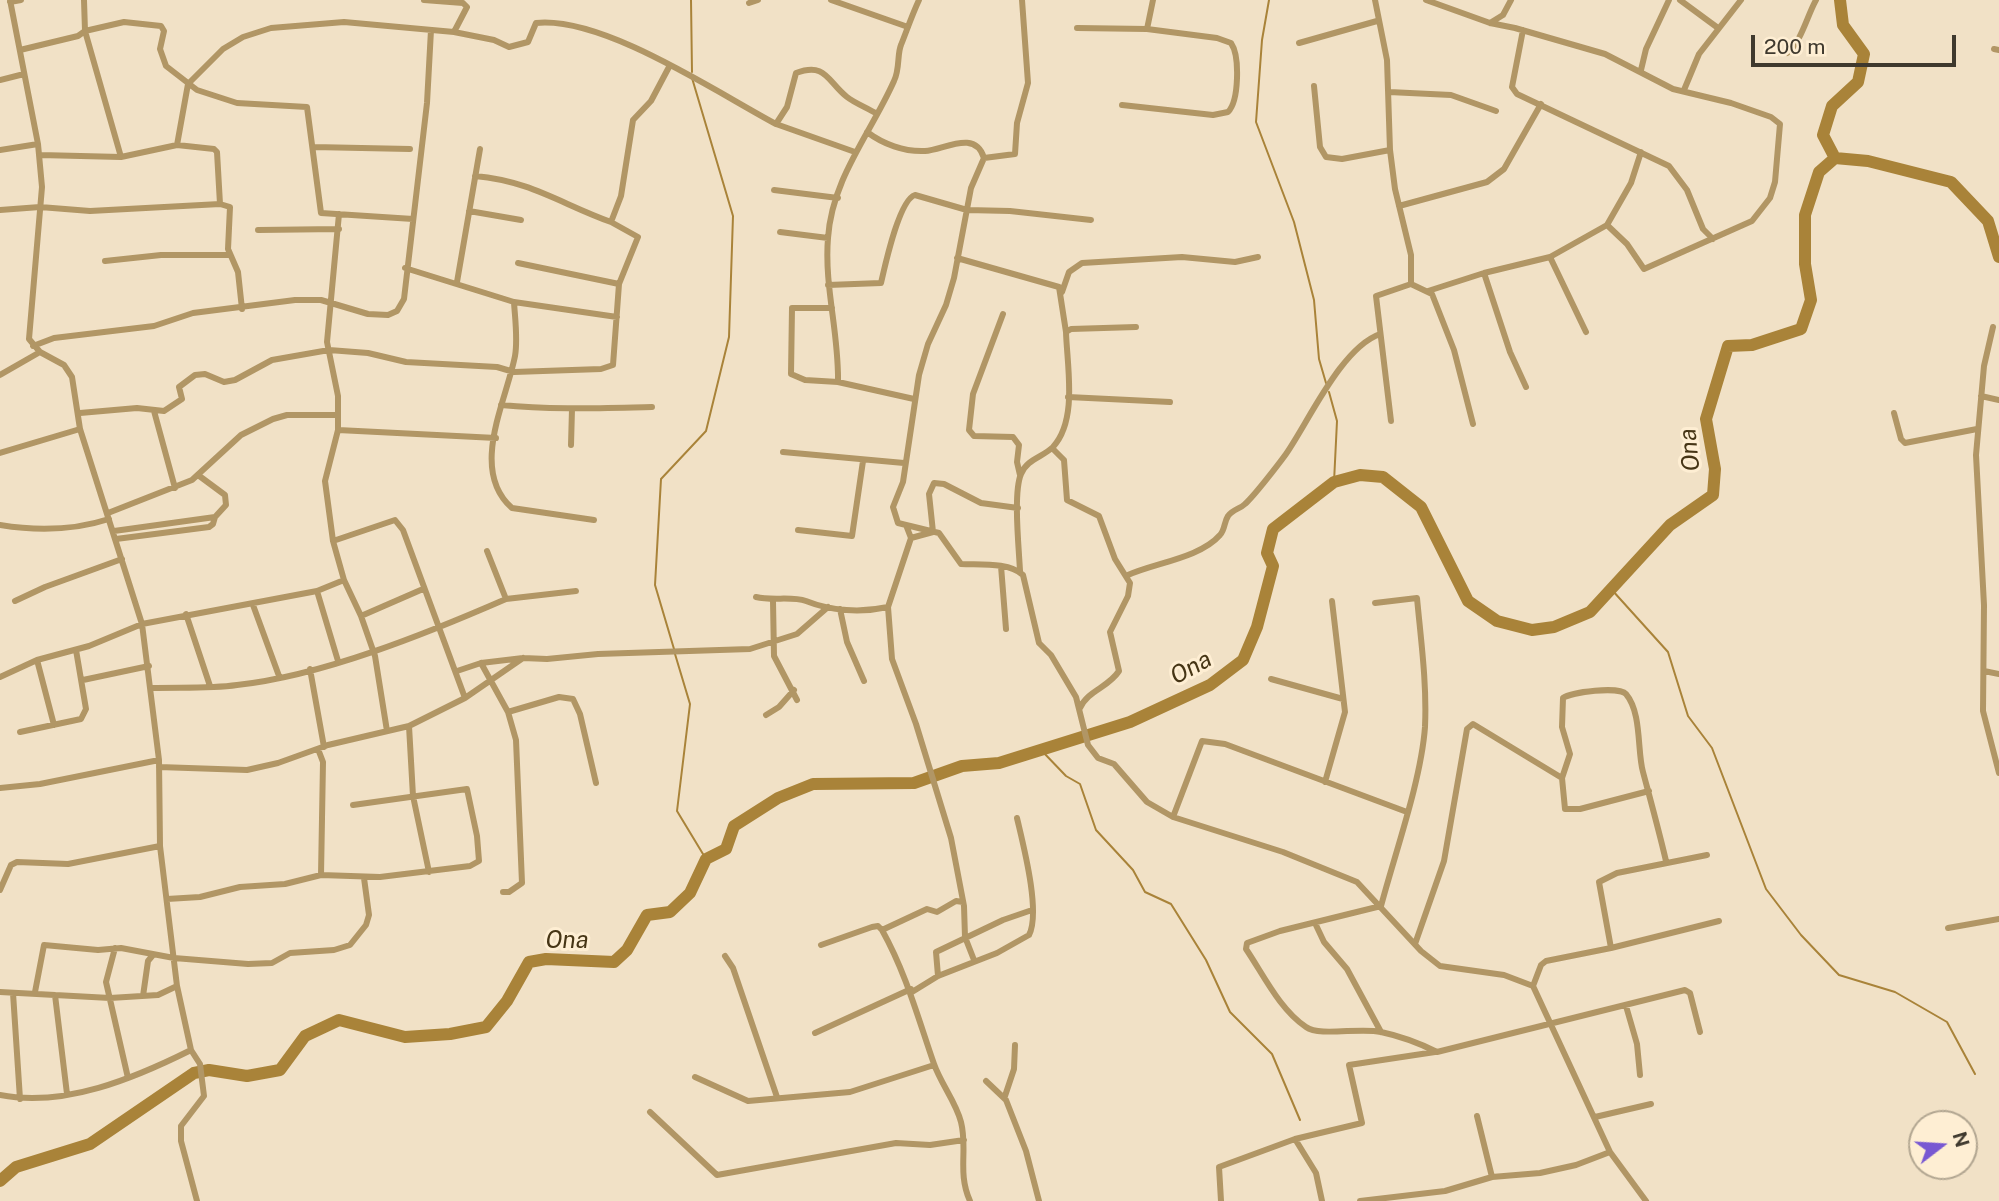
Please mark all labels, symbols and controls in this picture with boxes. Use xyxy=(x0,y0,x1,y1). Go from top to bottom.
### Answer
scale bar xyxy=(1754,21,1959,65)
text: 200 m xyxy=(1764,34,1825,59)
water label: Ona xyxy=(1673,427,1707,473)
water label: Ona xyxy=(1165,645,1217,691)
water label: Ona xyxy=(546,927,588,955)
north arrow xyxy=(1908,1110,1978,1180)
text: N xyxy=(1948,1129,1974,1150)

